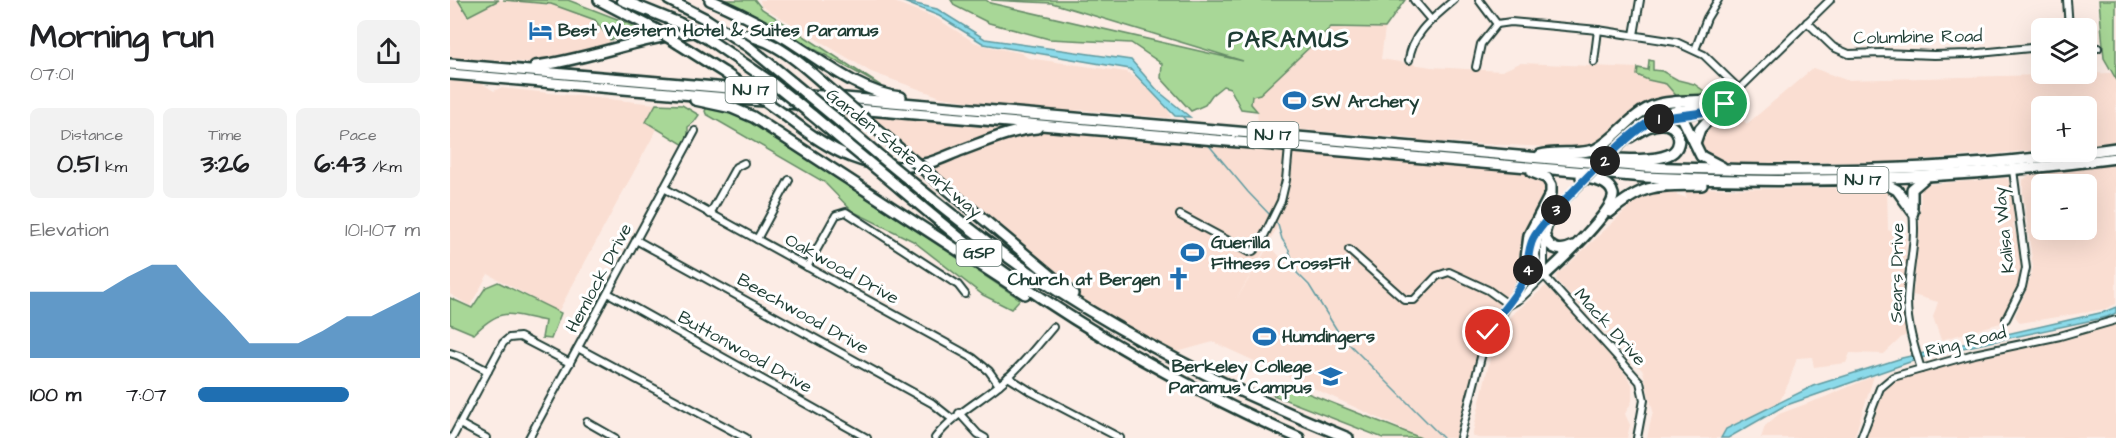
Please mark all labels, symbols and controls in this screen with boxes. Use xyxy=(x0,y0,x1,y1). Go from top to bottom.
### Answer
text: Morning run xyxy=(30,14,214,60)
hotel icon: Best Western Hotel & Suites Paramus xyxy=(527,17,553,43)
place label: Best Western Hotel & Suites Paramus xyxy=(558,18,879,43)
map controls xyxy=(2031,18,2097,240)
button: layers xyxy=(2031,18,2097,84)
button: share xyxy=(357,20,420,83)
district label: PARAMUS xyxy=(1228,23,1350,57)
street label: Columbine Road xyxy=(1853,23,1983,51)
text: 07:01 xyxy=(30,60,73,88)
road number: NJ 17 xyxy=(726,77,776,103)
pin xyxy=(1699,78,1750,129)
street label: Garden State Parkway xyxy=(820,82,987,225)
icon: arrive xyxy=(1708,87,1741,120)
sports icon: SW Archery xyxy=(1281,88,1307,114)
place label: SW Archery xyxy=(1311,89,1419,115)
button: + xyxy=(2031,96,2097,162)
pin: 1 xyxy=(1644,104,1674,134)
text: 1 xyxy=(1658,108,1660,130)
road number: NJ 17 xyxy=(1248,122,1298,148)
text: Distance xyxy=(61,124,123,146)
text: Time xyxy=(208,124,242,146)
text: Pace xyxy=(339,124,377,146)
text: 0.51 xyxy=(57,146,99,182)
text: 3:26 xyxy=(201,146,249,182)
text: 6:43 xyxy=(314,146,366,182)
pin: 2 xyxy=(1590,146,1620,176)
text: 2 xyxy=(1600,150,1610,172)
text: km xyxy=(99,156,127,178)
text: /km xyxy=(366,156,402,178)
road number: NJ 17 xyxy=(1838,167,1888,193)
button: − xyxy=(2031,174,2097,240)
street label: Kalisa Way xyxy=(1987,185,2022,275)
pin: 3 xyxy=(1541,195,1571,225)
text: 3 xyxy=(1552,199,1560,221)
text: Elevation xyxy=(30,216,109,244)
text: 101–107 m xyxy=(345,216,420,244)
street label: Hemlock Drive xyxy=(560,219,638,337)
street label: Sears Drive xyxy=(1884,223,1910,323)
street label: Oakwood Drive xyxy=(780,227,904,311)
place label: Guerilla Fitness CrossFit xyxy=(1211,230,1352,276)
sports icon: Guerilla Fitness CrossFit xyxy=(1180,239,1206,265)
road number: GSP xyxy=(956,240,1002,266)
pin: 4 xyxy=(1513,255,1543,285)
text: 4 xyxy=(1523,259,1533,281)
church icon: Church at Bergen xyxy=(1165,266,1191,292)
street label: Beechwood Drive xyxy=(733,267,874,361)
place label: Church at Bergen xyxy=(1008,267,1160,293)
street label: Mack Drive xyxy=(1568,283,1652,372)
street label: Buttonwood Drive xyxy=(673,305,817,399)
pin xyxy=(1462,306,1513,357)
icon: check xyxy=(1471,315,1504,348)
street label: Ring Road xyxy=(1923,320,2009,365)
sports icon: Humdingers xyxy=(1251,323,1277,349)
place label: Humdingers xyxy=(1282,324,1375,350)
place label: Berkeley College Paramus Campus xyxy=(1169,354,1312,400)
school or university icon: Berkeley College Paramus Campus xyxy=(1317,363,1343,389)
text: 100 m xyxy=(30,381,81,409)
text: 7:07 xyxy=(126,381,167,409)

